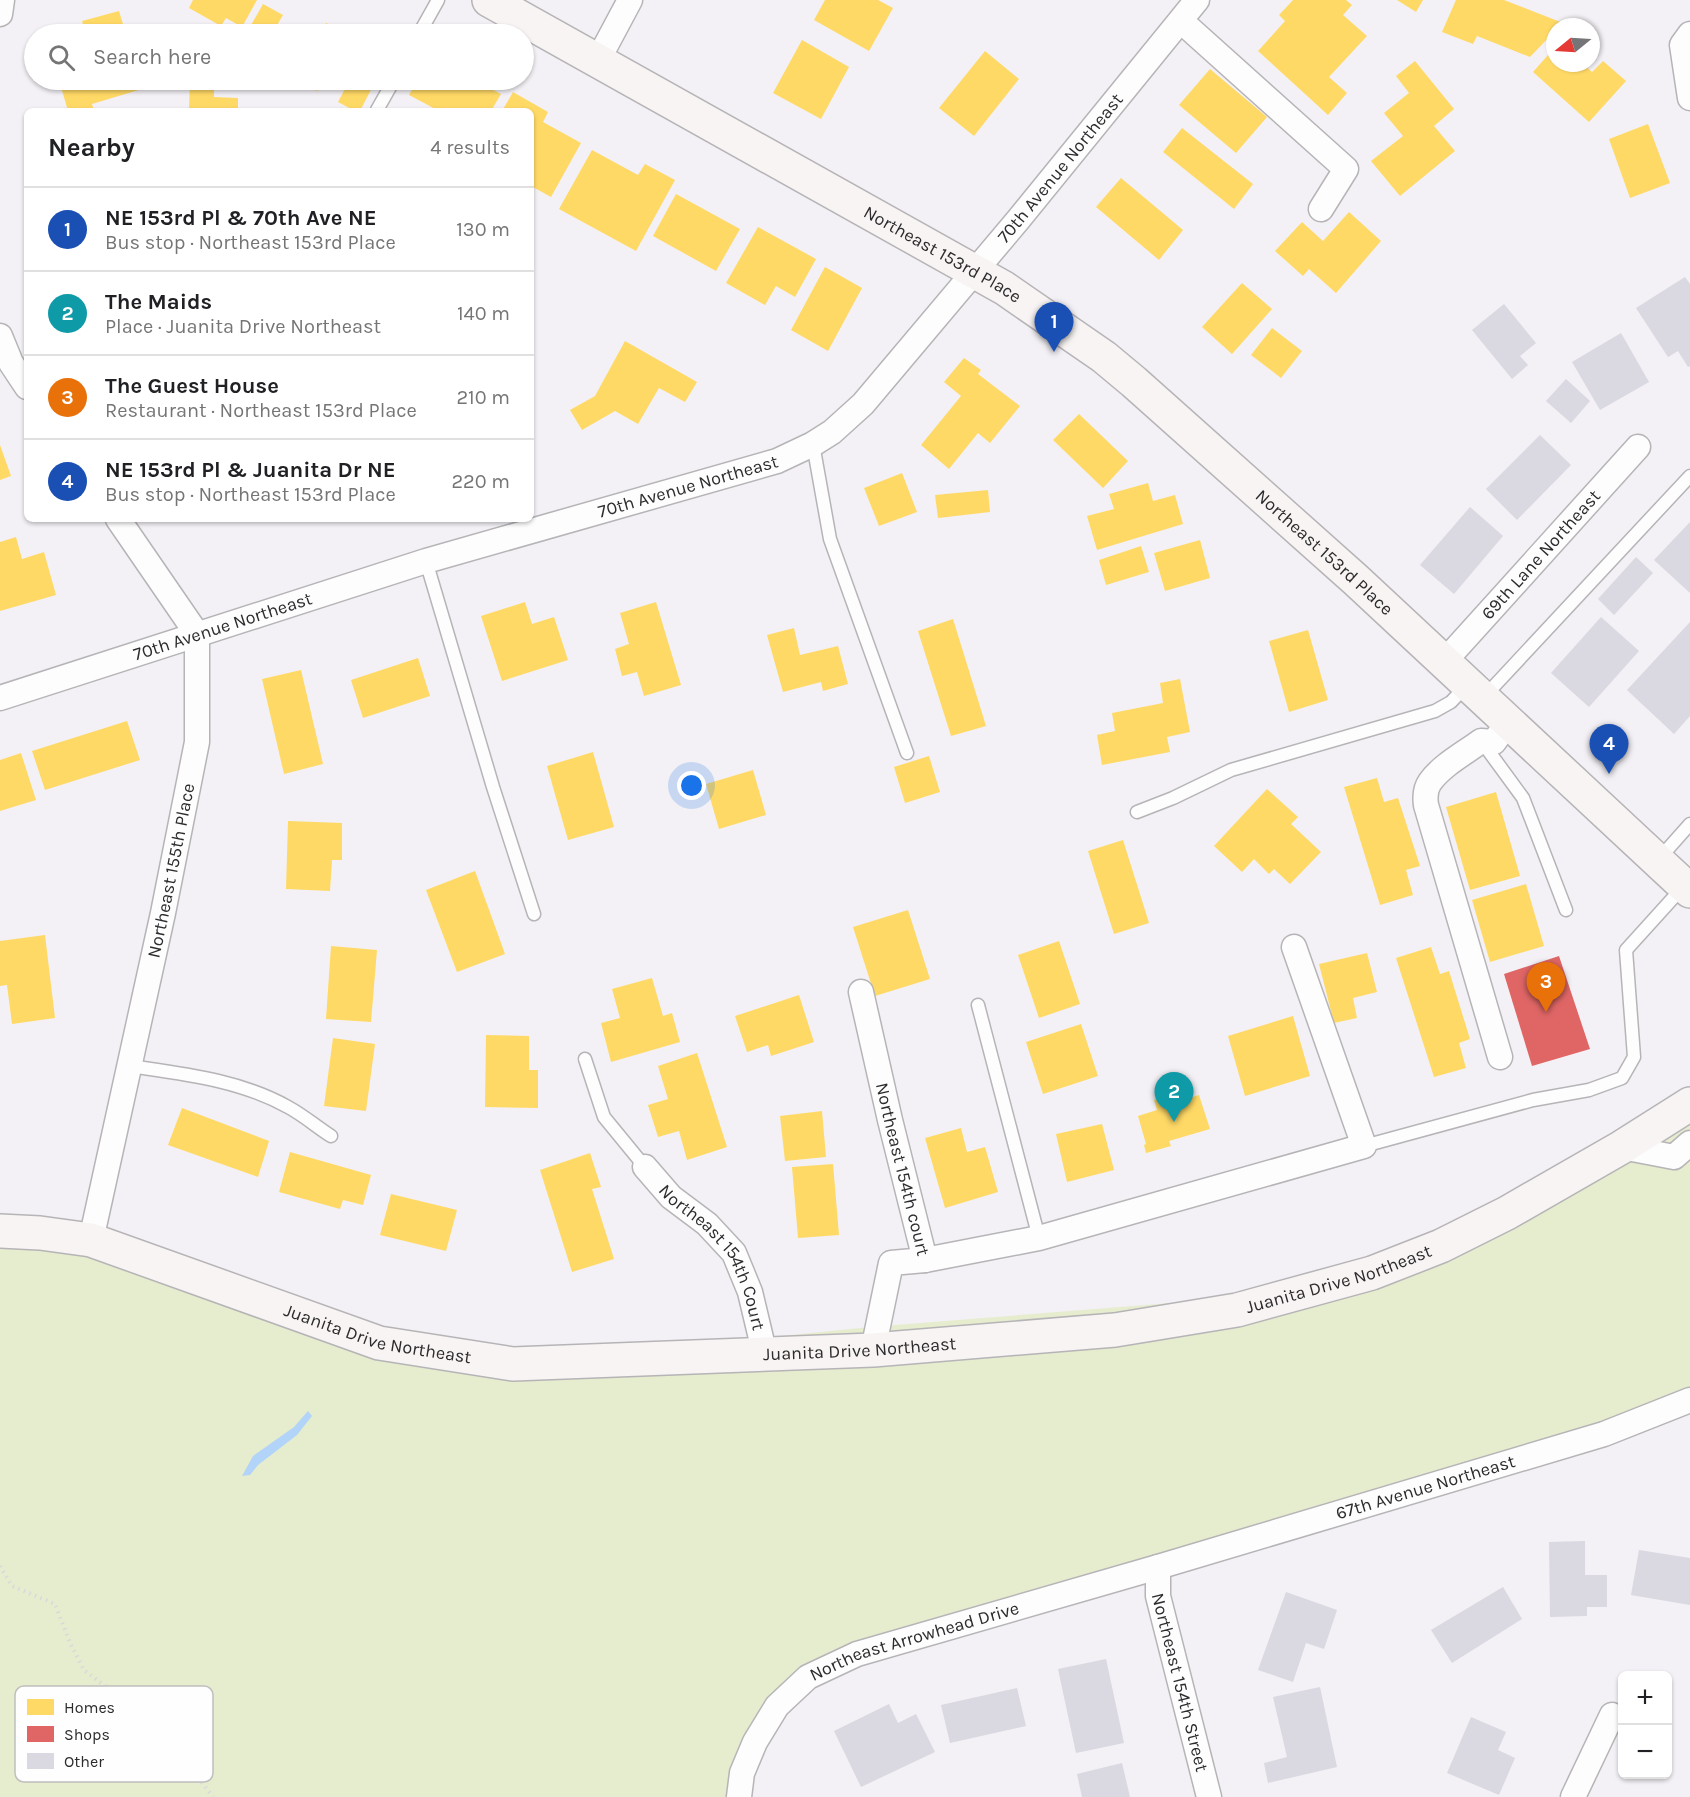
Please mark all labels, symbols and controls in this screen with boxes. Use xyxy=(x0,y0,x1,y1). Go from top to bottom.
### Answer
north arrow xyxy=(1546,18,1600,72)
search box xyxy=(24,24,534,90)
icon: search xyxy=(45,41,78,74)
text: Search here xyxy=(93,44,211,70)
street label: 70th Avenue Northeast xyxy=(993,89,1128,247)
text: Nearby xyxy=(48,132,135,163)
text: 4 results xyxy=(430,136,510,159)
street label: Northeast 153rd Place xyxy=(860,201,1026,308)
text: NE 153rd Pl & 70th Ave NE xyxy=(105,205,377,231)
text: 1 xyxy=(64,218,71,241)
text: 130 m xyxy=(456,218,510,241)
text: Bus stop · Northeast 153rd Place xyxy=(105,231,396,254)
text: The Maids xyxy=(105,289,212,315)
text: 2 xyxy=(61,302,74,325)
text: 140 m xyxy=(457,302,510,325)
pin: 1 xyxy=(1034,302,1074,352)
text: Place · Juanita Drive Northeast xyxy=(105,315,381,338)
text: The Guest House xyxy=(105,373,279,399)
text: 3 xyxy=(61,386,74,409)
text: 210 m xyxy=(456,386,510,409)
text: Restaurant · Northeast 153rd Place xyxy=(105,399,417,422)
street label: 70th Avenue Northeast xyxy=(595,450,781,522)
text: NE 153rd Pl & Juanita Dr NE xyxy=(105,457,396,483)
text: 4 xyxy=(62,470,73,493)
text: 220 m xyxy=(451,470,510,493)
text: Bus stop · Northeast 153rd Place xyxy=(105,483,396,506)
street label: Northeast 153rd Place xyxy=(1251,485,1398,620)
street label: 69th Lane Northeast xyxy=(1477,485,1605,624)
street label: 70th Avenue Northeast xyxy=(131,587,315,665)
pin: 4 xyxy=(1590,724,1628,774)
your location xyxy=(677,771,706,800)
street label: Northeast 155th Place xyxy=(142,781,200,960)
pin: 3 xyxy=(1526,962,1566,1012)
pin: 2 xyxy=(1154,1072,1194,1122)
street label: Northeast 154th court xyxy=(871,1081,935,1258)
street label: Northeast 154th Court xyxy=(654,1180,770,1333)
street label: Juanita Drive Northeast xyxy=(1243,1240,1435,1318)
street label: Juanita Drive Northeast xyxy=(281,1299,473,1368)
street label: Juanita Drive Northeast xyxy=(763,1332,957,1365)
street label: 67th Avenue Northeast xyxy=(1333,1450,1518,1524)
street label: Northeast 154th Street xyxy=(1147,1591,1213,1774)
street label: Northeast Arrowhead Drive xyxy=(806,1597,1022,1686)
map controls xyxy=(1618,1671,1672,1779)
button: + xyxy=(1618,1671,1672,1725)
legend xyxy=(15,1686,213,1782)
text: Homes xyxy=(64,1698,115,1717)
text: Shops xyxy=(64,1725,110,1744)
button: − xyxy=(1618,1725,1672,1779)
text: Other xyxy=(64,1752,104,1771)

